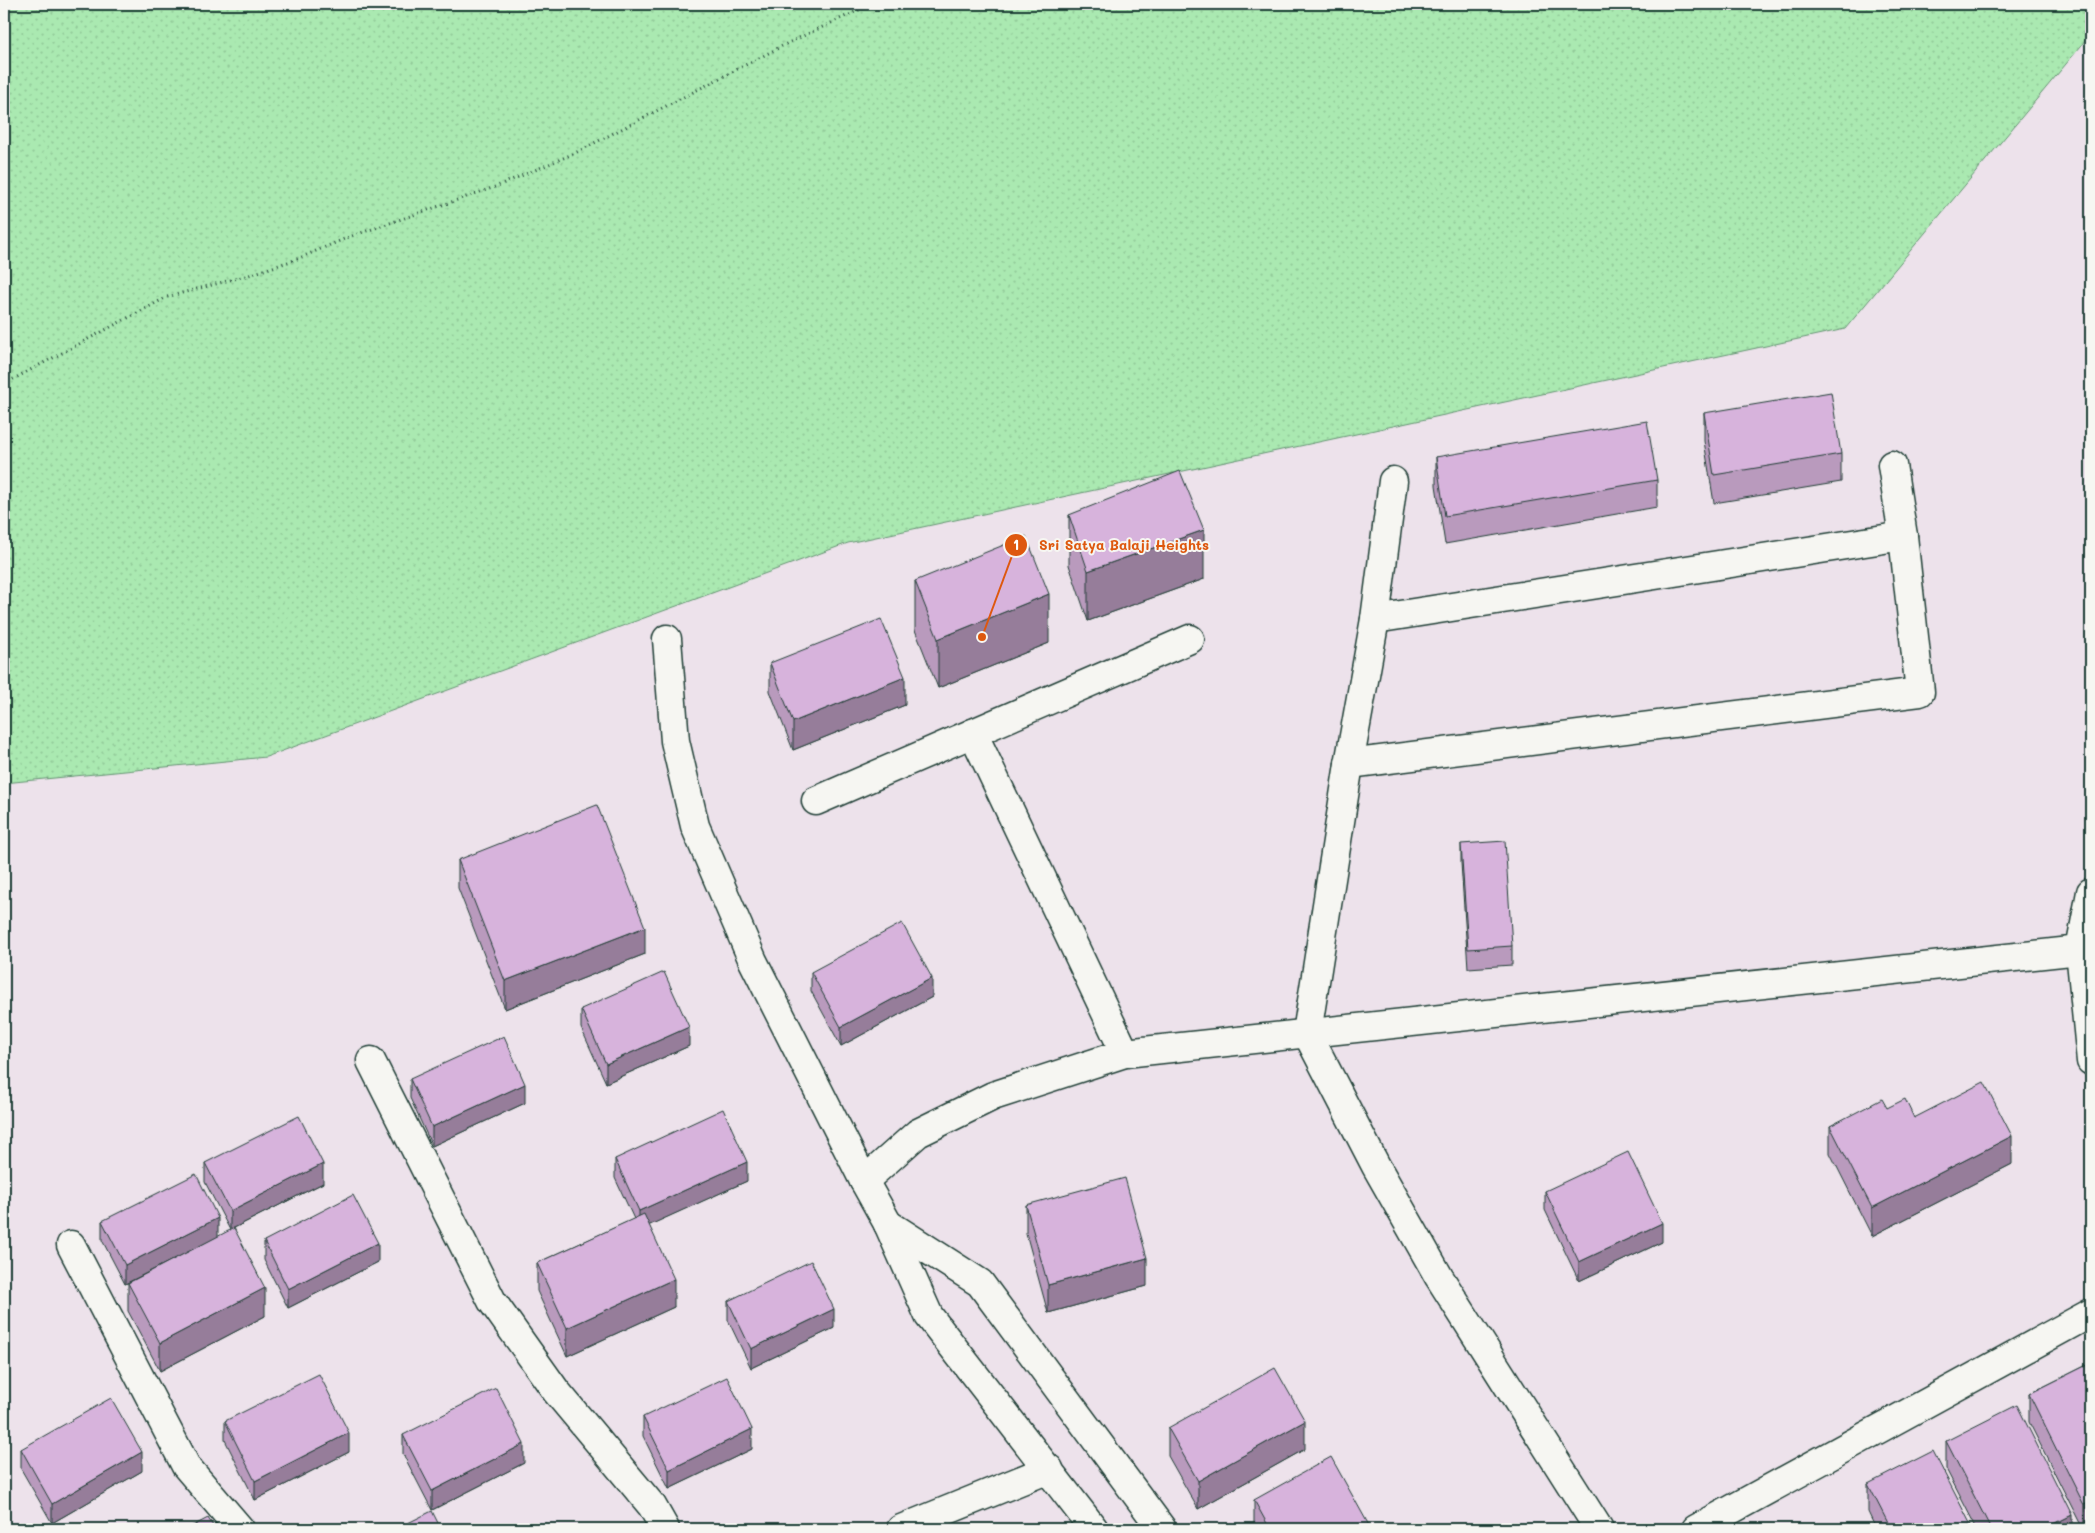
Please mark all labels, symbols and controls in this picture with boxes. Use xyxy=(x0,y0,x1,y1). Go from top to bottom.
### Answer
callout: Sri Satya Balaji Heights xyxy=(1004,530,1219,559)
text: 1 xyxy=(1013,534,1019,554)
text: Sri Satya Balaji Heights xyxy=(1039,535,1209,554)

